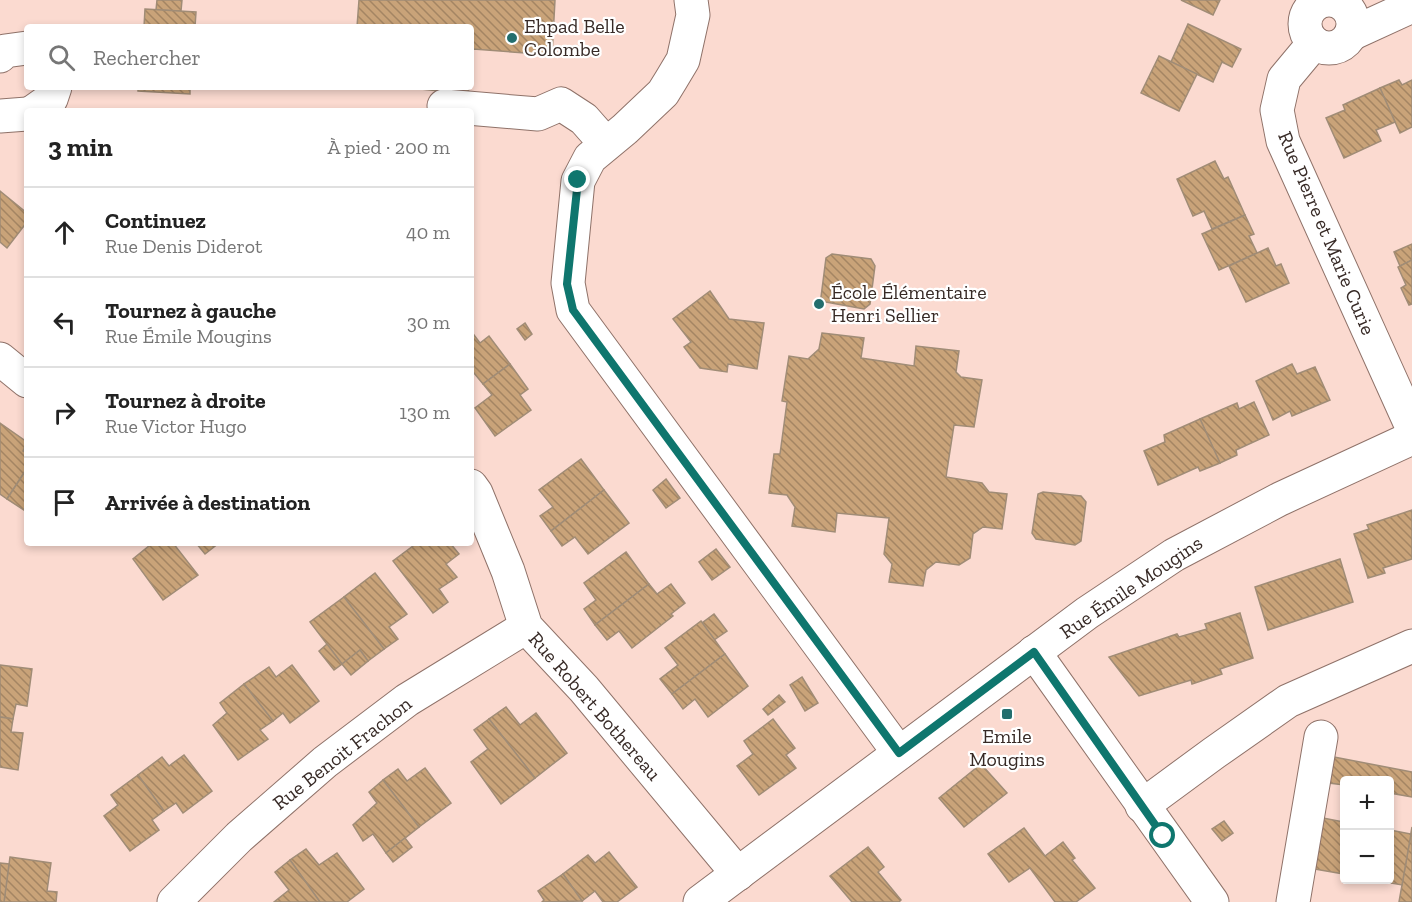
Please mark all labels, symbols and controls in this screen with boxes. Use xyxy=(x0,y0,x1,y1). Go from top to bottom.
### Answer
place label: Ehpad Belle Colombe xyxy=(524,14,625,61)
search box xyxy=(24,24,474,90)
marker: Ehpad Belle Colombe xyxy=(505,31,519,45)
icon: search xyxy=(45,41,78,74)
text: Rechercher xyxy=(93,44,201,71)
street label: Rue Pierre et Marie Curie xyxy=(1273,128,1381,338)
text: 3 min xyxy=(48,131,113,163)
text: À pied · 200 m xyxy=(328,135,450,159)
route end xyxy=(564,166,590,192)
text: Continuez xyxy=(105,207,206,234)
icon: ahead xyxy=(48,216,81,249)
text: 40 m xyxy=(406,220,450,244)
text: Rue Denis Diderot xyxy=(105,234,263,258)
place label: École Élémentaire Henri Sellier xyxy=(831,280,987,327)
text: Tournez à gauche xyxy=(105,297,276,324)
marker: École Élémentaire Henri Sellier xyxy=(812,297,826,311)
icon: left xyxy=(48,306,81,339)
text: 30 m xyxy=(407,310,450,334)
text: Rue Émile Mougins xyxy=(105,324,272,348)
text: Tournez à droite xyxy=(105,387,266,414)
icon: right xyxy=(48,396,81,429)
text: 130 m xyxy=(399,400,450,424)
text: Rue Victor Hugo xyxy=(105,414,247,438)
icon: arrive xyxy=(48,486,81,519)
text: Arrivée à destination xyxy=(105,489,310,516)
street label: Rue Émile Mougins xyxy=(1055,530,1207,644)
street label: Rue Robert Bothereau xyxy=(524,627,666,785)
street label: Rue Benoit Frachon xyxy=(268,691,417,815)
marker: Emile Mougins xyxy=(1000,707,1014,721)
place label: Emile Mougins xyxy=(969,724,1045,771)
map controls xyxy=(1340,776,1394,884)
button: + xyxy=(1340,776,1394,830)
route start xyxy=(1149,822,1175,848)
button: − xyxy=(1340,830,1394,884)

